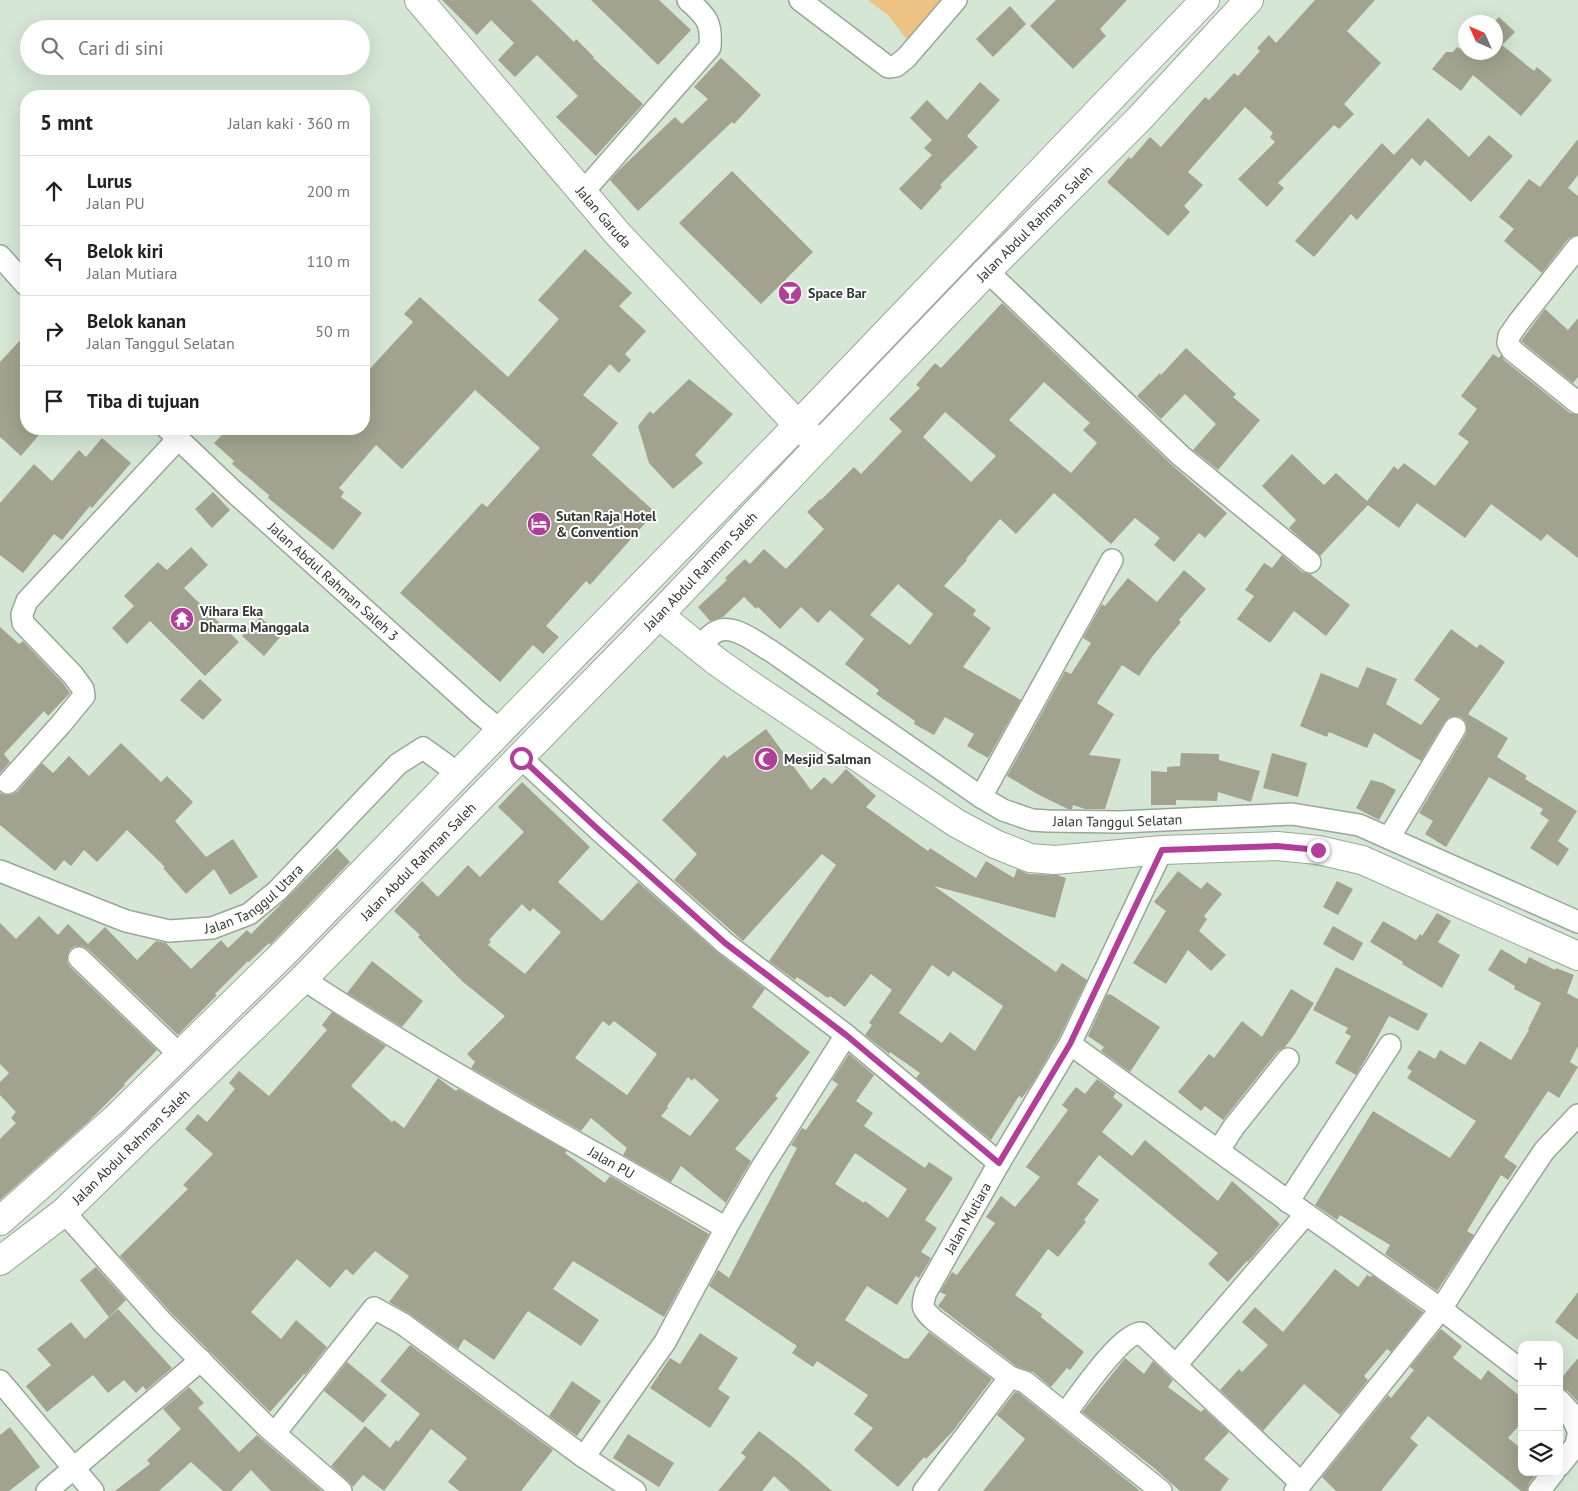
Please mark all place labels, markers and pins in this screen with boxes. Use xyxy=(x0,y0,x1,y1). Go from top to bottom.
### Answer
bar icon: Space Bar xyxy=(777,280,803,306)
place label: Space Bar xyxy=(808,284,867,302)
place label: Sutan Raja Hotel & Convention xyxy=(556,507,657,541)
hotel icon: Sutan Raja Hotel & Convention xyxy=(526,511,552,537)
place label: Vihara Eka Dharma Manggala xyxy=(199,602,309,636)
temple icon: Vihara Eka Dharma Manggala xyxy=(169,606,195,632)
mosque icon: Mesjid Salman xyxy=(753,746,779,772)
place label: Mesjid Salman xyxy=(784,750,871,768)

